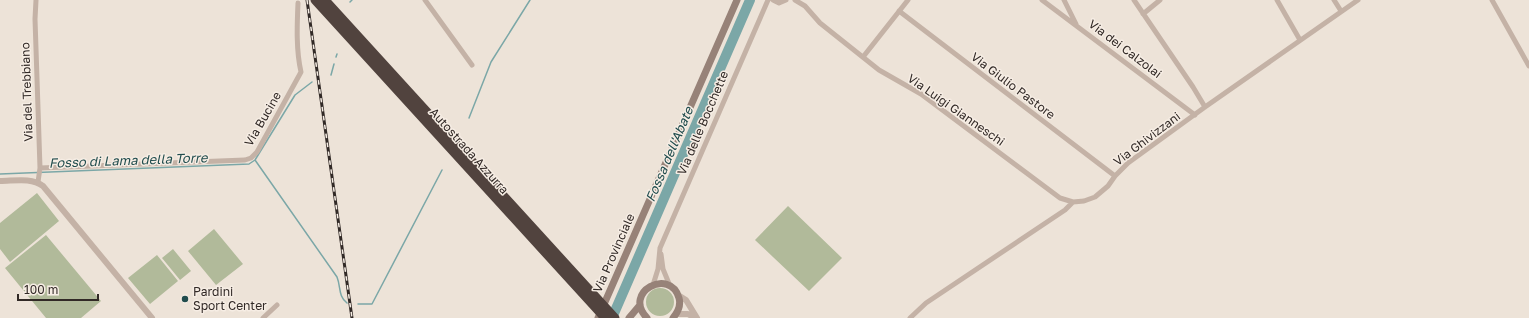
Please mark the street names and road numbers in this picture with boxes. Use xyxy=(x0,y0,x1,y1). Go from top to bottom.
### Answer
street label: Via dei Calzolai xyxy=(1086,16,1165,81)
street label: Via del Trebbiano xyxy=(17,42,36,142)
street label: Via Giulio Pastore xyxy=(968,49,1058,122)
street label: Via delle Bocchette xyxy=(674,68,731,177)
street label: Via Luigi Gianneschi xyxy=(905,70,1008,149)
street label: Via Bucine xyxy=(241,89,284,149)
street label: Autostrada Azzurra xyxy=(427,105,512,197)
street label: Via Ghivizzani xyxy=(1110,109,1183,169)
street label: Via Provinciale xyxy=(589,211,638,295)

